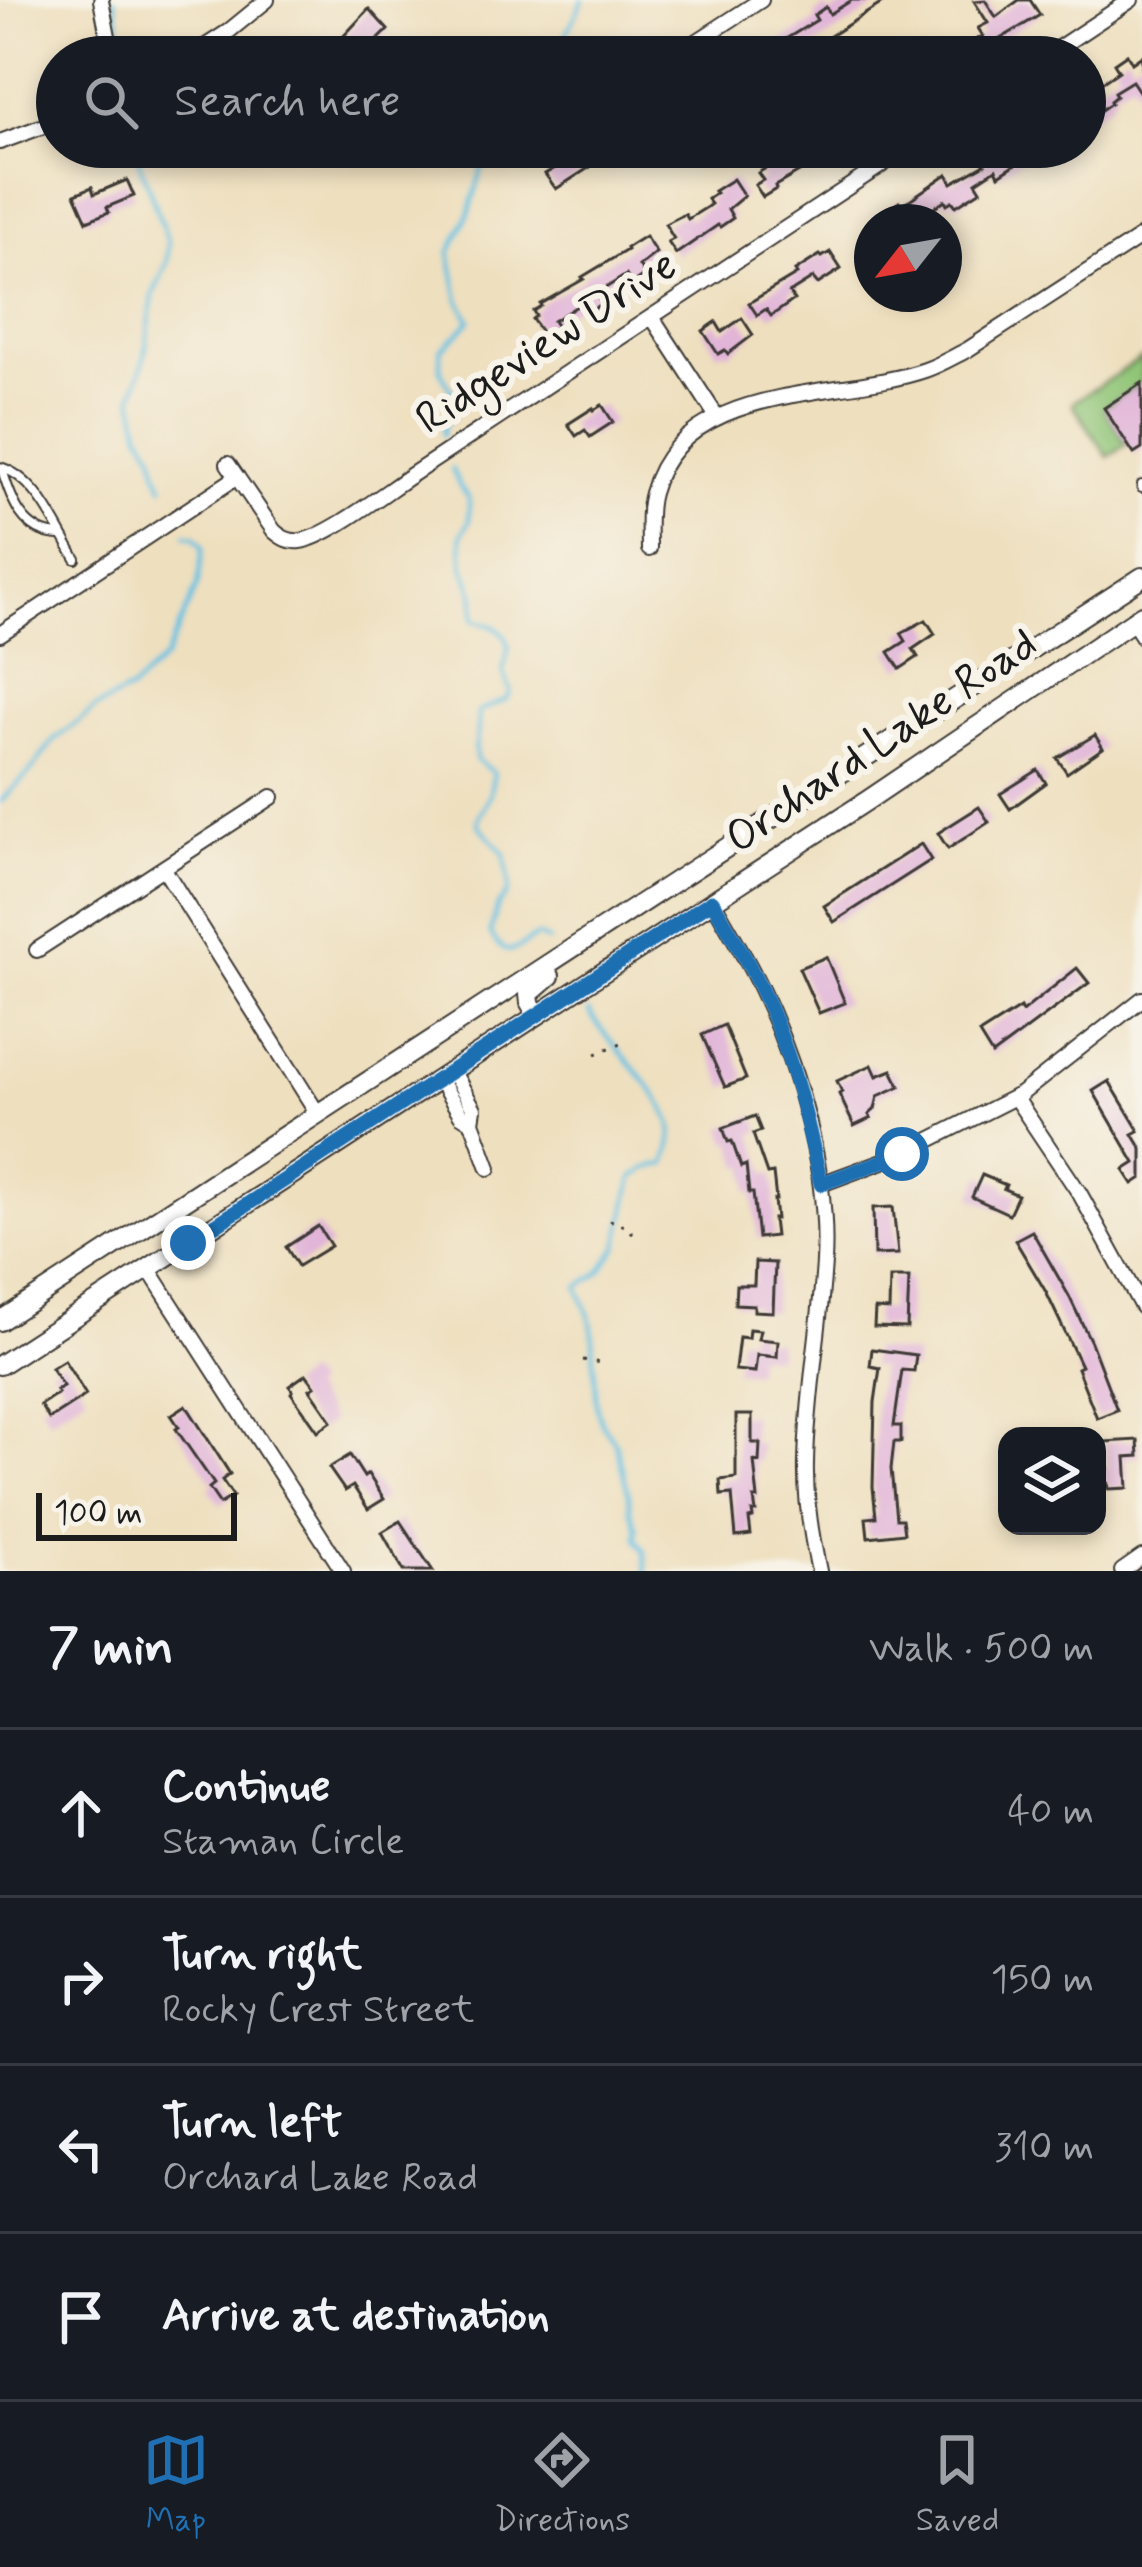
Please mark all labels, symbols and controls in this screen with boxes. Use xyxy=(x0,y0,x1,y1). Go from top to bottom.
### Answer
search box xyxy=(36,36,1106,168)
icon: search xyxy=(78,69,144,135)
text: Search here xyxy=(174,73,401,132)
north arrow xyxy=(854,204,962,312)
street label: Ridgeview Drive xyxy=(405,237,691,453)
street label: Orchard Lake Road xyxy=(714,616,1050,868)
route start xyxy=(875,1127,929,1181)
route end xyxy=(161,1216,215,1270)
map controls xyxy=(998,1427,1106,1535)
button: layers xyxy=(998,1427,1106,1535)
scale bar xyxy=(36,1487,237,1540)
text: 100 m xyxy=(54,1492,143,1536)
text: 7 min xyxy=(48,1616,174,1682)
text: Walk · 500 m xyxy=(869,1624,1094,1675)
text: Continue xyxy=(162,1758,330,1817)
icon: ahead xyxy=(48,1780,114,1846)
text: 40 m xyxy=(1007,1787,1094,1838)
text: Staman Circle xyxy=(162,1817,404,1868)
text: Turn right xyxy=(162,1926,362,1985)
icon: right xyxy=(48,1948,114,2014)
text: 150 m xyxy=(991,1955,1094,2006)
text: Rocky Crest Street xyxy=(162,1985,474,2036)
text: Turn left xyxy=(162,2094,342,2153)
icon: left xyxy=(48,2116,114,2182)
text: 310 m xyxy=(995,2123,1094,2174)
text: Orchard Lake Road xyxy=(162,2153,478,2204)
icon: arrive xyxy=(48,2284,114,2350)
text: Arrive at destination xyxy=(162,2287,550,2346)
tab: Map xyxy=(143,2427,209,2543)
tab: Directions xyxy=(494,2427,630,2543)
tab: Saved xyxy=(916,2427,999,2543)

